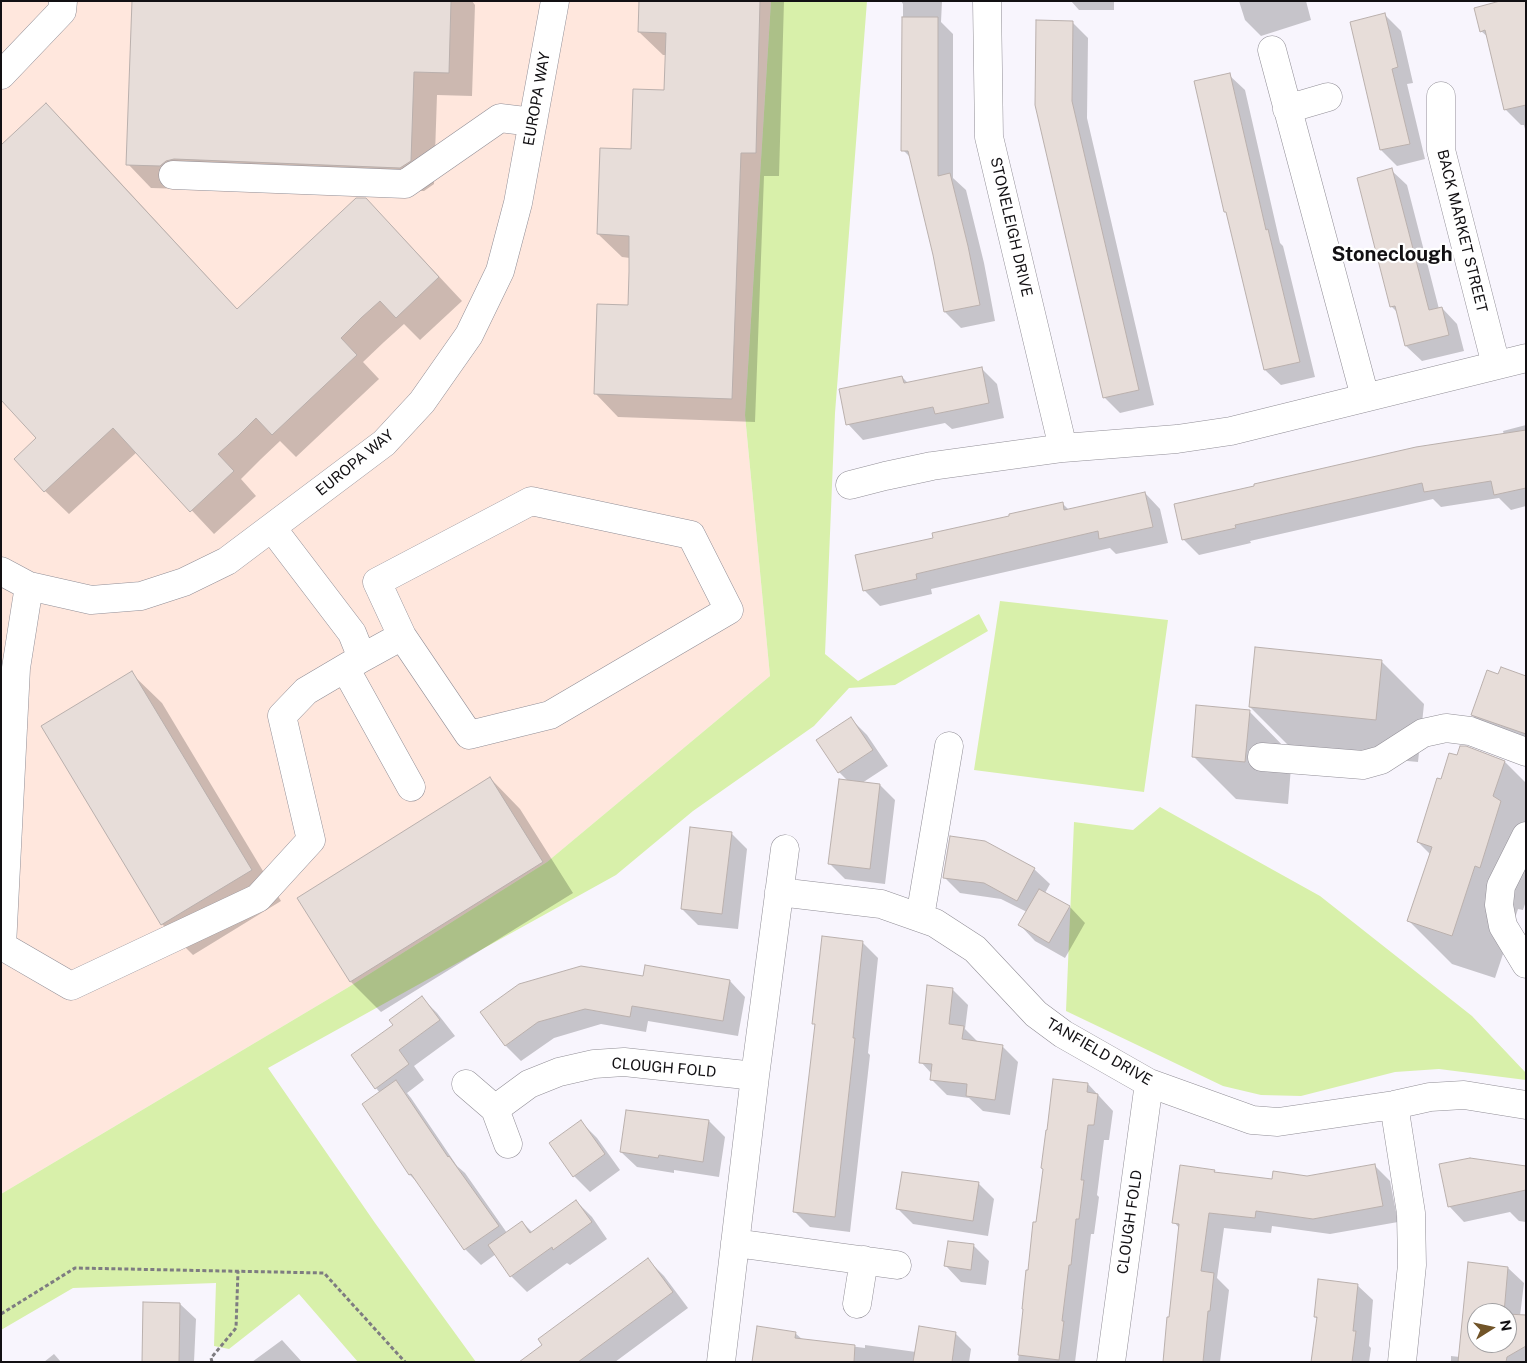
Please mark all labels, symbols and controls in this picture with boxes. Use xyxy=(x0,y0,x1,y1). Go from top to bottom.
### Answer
street label: EUROPA WAY xyxy=(520,51,554,147)
street label: BACK MARKET STREET xyxy=(1433,148,1491,314)
street label: STONELEIGH DRIVE xyxy=(986,155,1036,299)
district label: Stoneclough xyxy=(1332,243,1452,267)
street label: EUROPA WAY xyxy=(312,426,398,500)
street label: TANFIELD DRIVE xyxy=(1043,1014,1155,1090)
street label: CLOUGH FOLD xyxy=(611,1054,717,1082)
street label: CLOUGH FOLD xyxy=(1114,1169,1146,1275)
north arrow xyxy=(1467,1303,1517,1353)
text: N xyxy=(1497,1319,1515,1332)

